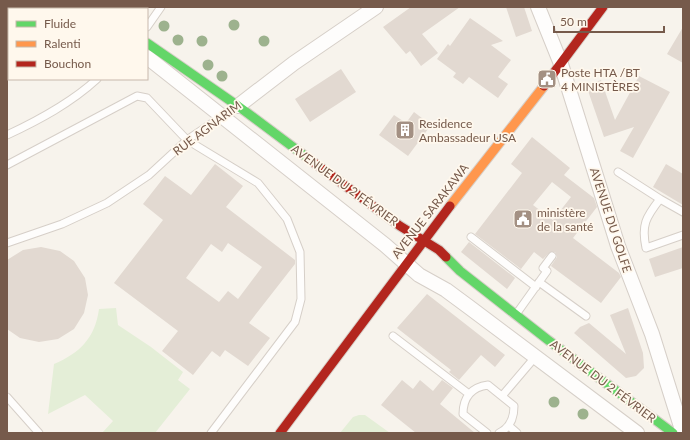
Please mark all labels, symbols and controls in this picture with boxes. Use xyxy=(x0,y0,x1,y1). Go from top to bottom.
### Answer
legend xyxy=(8,8,148,80)
scale bar xyxy=(554,8,664,34)
text: 50 m xyxy=(560,14,587,29)
text: Fluide xyxy=(44,16,76,31)
text: Ralenti xyxy=(44,36,81,51)
text: Bouchon xyxy=(44,56,91,71)
place label: Poste HTA /BT 4 MINISTÈRES xyxy=(561,65,640,94)
public building icon: Poste HTA /BT 4 MINISTÈRES xyxy=(536,68,558,90)
street label: RUE AGNARIM xyxy=(170,97,244,159)
place label: Residence Ambassadeur USA xyxy=(419,116,517,145)
building icon: Residence Ambassadeur USA xyxy=(394,119,416,141)
street label: AVENUE DU 2 FÉVRIER xyxy=(289,141,402,229)
street label: AVENUE SARAKAWA xyxy=(388,160,472,261)
street label: AVENUE DU GOLFE xyxy=(587,165,635,275)
place label: ministère de la santé xyxy=(537,205,593,234)
public building icon: ministère de la santé xyxy=(512,208,534,230)
street label: AVENUE DU 2 FÉVRIER xyxy=(547,336,659,426)

